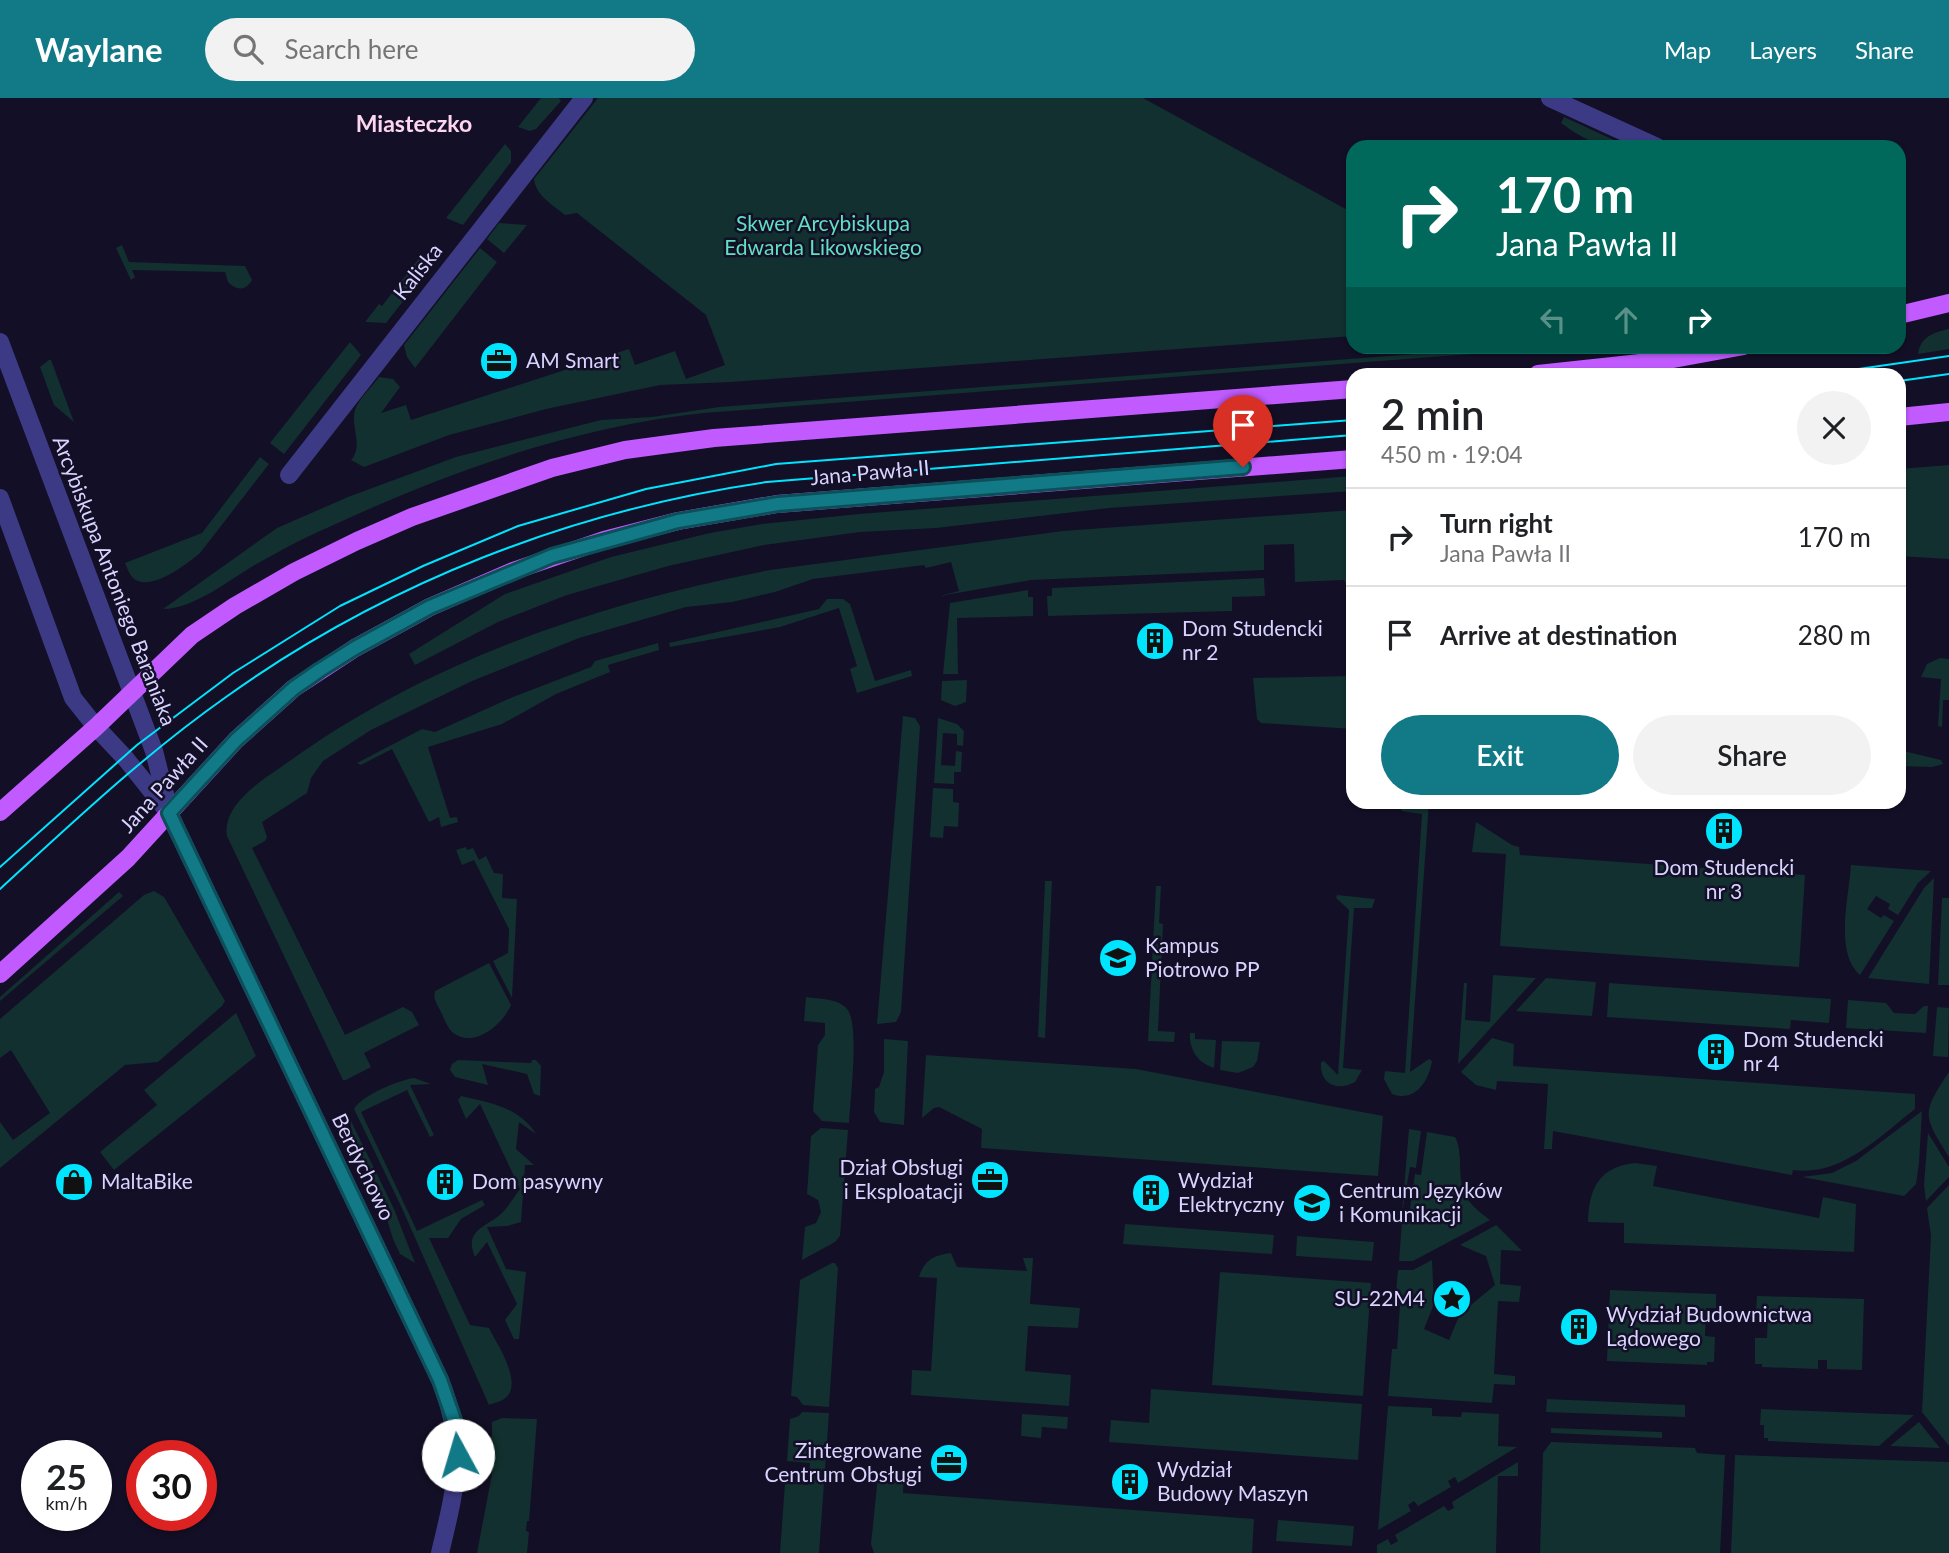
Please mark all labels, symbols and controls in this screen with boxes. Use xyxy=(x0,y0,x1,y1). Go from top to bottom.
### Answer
search box xyxy=(205,18,695,81)
text: Waylane xyxy=(35,29,163,69)
icon: search xyxy=(229,30,267,68)
text: Search here xyxy=(285,33,419,65)
text: Map xyxy=(1664,35,1711,64)
text: Layers xyxy=(1749,35,1817,64)
text: Share xyxy=(1855,35,1914,64)
district label: Miasteczko xyxy=(356,109,472,137)
text: 170 m xyxy=(1496,165,1634,223)
icon: right xyxy=(1381,168,1472,259)
park label: Skwer Arcybiskupa Edwarda Likowskiego xyxy=(724,210,922,259)
text: Jana Pawła II xyxy=(1496,224,1678,263)
street label: Kaliska xyxy=(387,238,447,304)
icon: left xyxy=(1534,301,1572,339)
icon: ahead xyxy=(1607,301,1645,339)
icon: right xyxy=(1680,301,1718,339)
office icon: AM Smart xyxy=(478,340,520,382)
place label: AM Smart xyxy=(526,347,620,372)
text: 2 min xyxy=(1381,389,1485,439)
button: close xyxy=(1797,391,1871,465)
pin xyxy=(1213,395,1273,467)
icon: arrive xyxy=(1224,406,1262,444)
street label: Arcybiskupa Antoniego Baraniaka xyxy=(48,432,182,729)
text: 450 m · 19:04 xyxy=(1381,440,1523,468)
street label: Jana Pawła II xyxy=(809,454,931,489)
text: Turn right xyxy=(1440,507,1553,539)
icon: right xyxy=(1381,518,1419,556)
text: 170 m xyxy=(1798,521,1871,553)
text: Jana Pawła II xyxy=(1440,539,1571,567)
place label: Dom Studencki nr 2 xyxy=(1182,615,1323,664)
icon: arrive xyxy=(1381,616,1419,654)
text: Arrive at destination xyxy=(1440,619,1677,651)
text: 280 m xyxy=(1798,619,1871,651)
building icon: Dom Studencki nr 2 xyxy=(1134,620,1176,662)
button: Exit xyxy=(1381,715,1619,795)
button: Share xyxy=(1633,715,1871,795)
street label: Jana Pawła II xyxy=(114,731,212,837)
building icon: Dom Studencki nr 3 xyxy=(1703,810,1745,852)
place label: Dom Studencki nr 3 xyxy=(1654,854,1794,903)
place label: Kampus Piotrowo PP xyxy=(1145,932,1260,981)
school or university icon: Kampus Piotrowo PP xyxy=(1097,937,1139,979)
place label: Dom Studencki nr 4 xyxy=(1743,1026,1884,1075)
building icon: Dom Studencki nr 4 xyxy=(1695,1031,1737,1073)
street label: Berdychowo xyxy=(328,1109,401,1224)
place label: Dział Obsługi i Eksploatacji xyxy=(840,1154,963,1203)
office icon: Dział Obsługi i Eksploatacji xyxy=(969,1159,1011,1201)
shop icon: MaltaBike xyxy=(53,1161,95,1203)
building icon: Dom pasywny xyxy=(424,1161,466,1203)
place label: Wydział Elektryczny xyxy=(1178,1167,1284,1216)
place label: MaltaBike xyxy=(101,1168,193,1193)
place label: Dom pasywny xyxy=(472,1168,603,1193)
building icon: Wydział Elektryczny xyxy=(1130,1172,1172,1214)
place label: Centrum Języków i Komunikacji xyxy=(1339,1177,1503,1226)
school or university icon: Centrum Języków i Komunikacji xyxy=(1291,1182,1333,1224)
place icon: SU-22M4 xyxy=(1431,1278,1473,1320)
place label: SU-22M4 xyxy=(1334,1285,1425,1310)
place label: Wydział Budownictwa Lądowego xyxy=(1606,1301,1812,1350)
building icon: Wydział Budownictwa Lądowego xyxy=(1558,1306,1600,1348)
position arrow xyxy=(421,1418,495,1492)
place label: Zintegrowane Centrum Obsługi xyxy=(764,1437,922,1486)
speed limit sign: 30 xyxy=(126,1440,217,1531)
office icon: Zintegrowane Centrum Obsługi xyxy=(928,1442,970,1484)
text: 25 xyxy=(46,1455,87,1497)
place label: Wydział Budowy Maszyn xyxy=(1157,1456,1309,1505)
building icon: Wydział Budowy Maszyn xyxy=(1109,1461,1151,1503)
text: km/h xyxy=(45,1492,88,1514)

